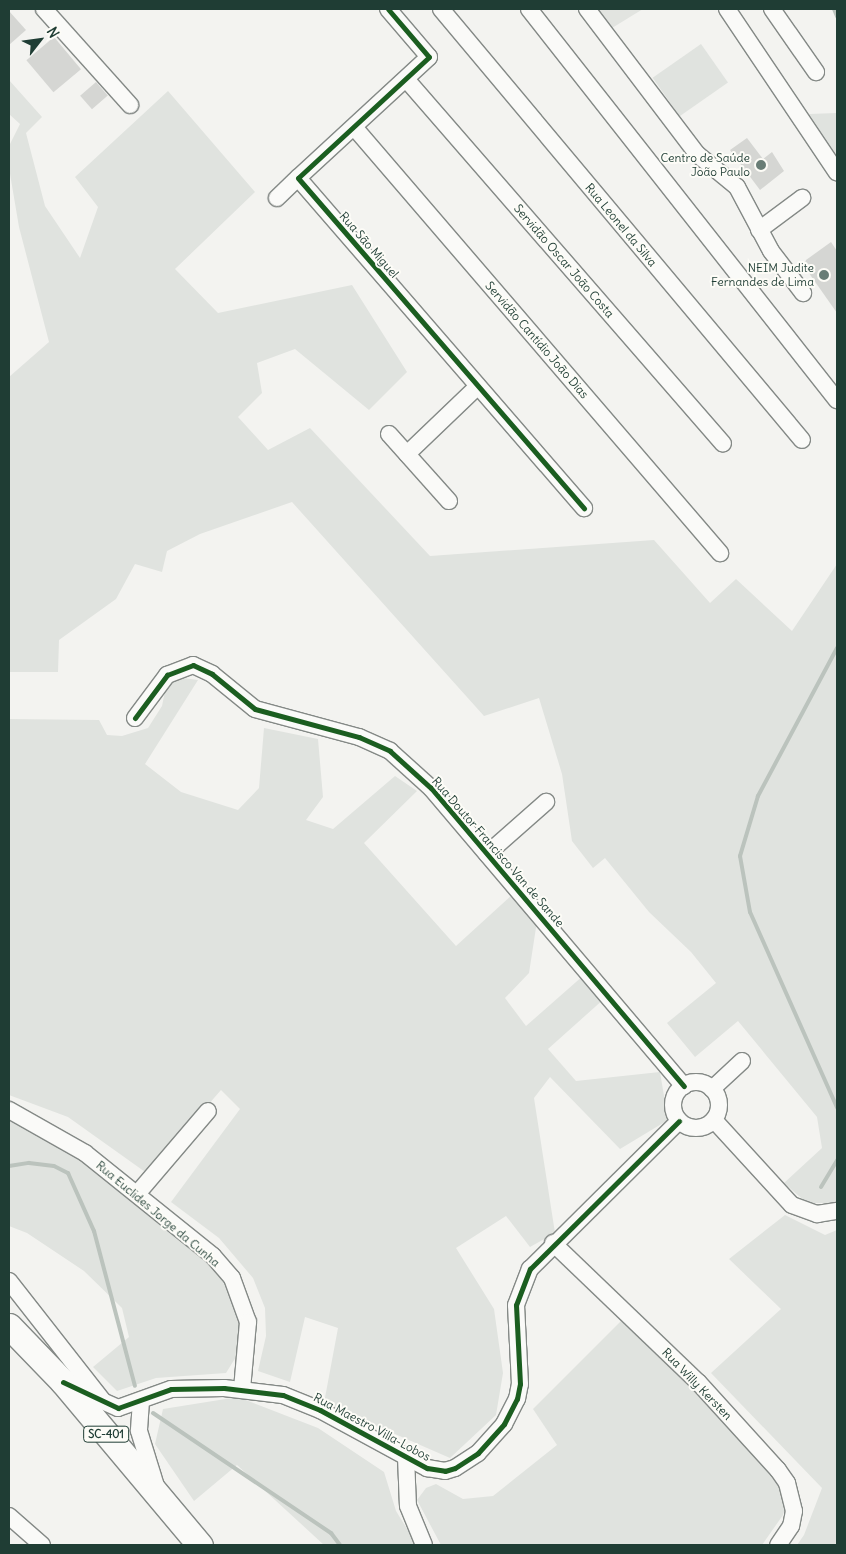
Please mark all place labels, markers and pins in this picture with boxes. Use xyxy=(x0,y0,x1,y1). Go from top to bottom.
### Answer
place label: Centro de Saúde João Paulo xyxy=(660,151,750,179)
marker: Centro de Saúde João Paulo xyxy=(754,158,768,172)
place label: NEIM Judite Fernandes de Lima xyxy=(711,261,814,289)
marker: NEIM Judite Fernandes de Lima xyxy=(818,269,830,281)

